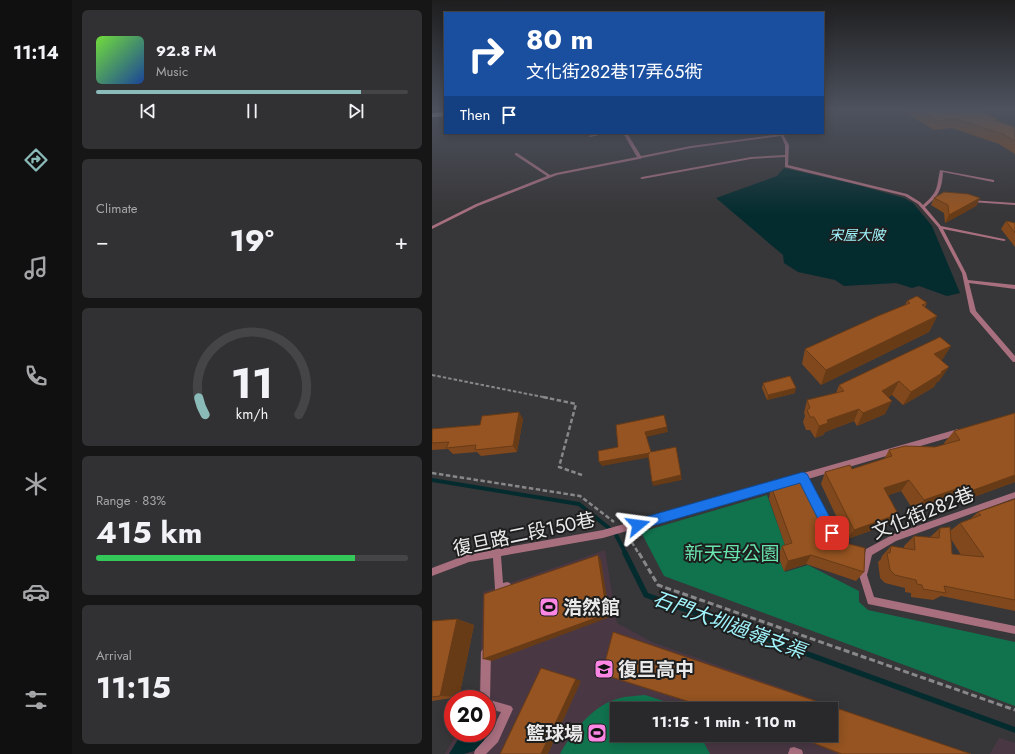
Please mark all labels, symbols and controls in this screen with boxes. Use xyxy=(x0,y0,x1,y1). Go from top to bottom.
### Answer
text: 80 m xyxy=(526,19,593,60)
icon: right xyxy=(460,28,512,80)
text: 11:14 xyxy=(13,40,59,66)
text: 92.8 FM xyxy=(156,40,216,62)
text: 文化街282巷17弄65衖 xyxy=(526,59,702,85)
text: Music xyxy=(156,62,188,81)
icon: previous xyxy=(137,100,159,122)
icon: pause xyxy=(241,100,263,122)
icon: next xyxy=(345,100,367,122)
text: Then xyxy=(460,104,490,126)
icon: arrive xyxy=(498,104,520,126)
icon: directions xyxy=(22,146,50,174)
text: Climate xyxy=(96,199,137,218)
text: 19° xyxy=(230,219,274,262)
text: − xyxy=(96,225,109,257)
text: + xyxy=(394,225,408,257)
water label: 宋屋大陂 xyxy=(829,225,887,245)
icon: music xyxy=(22,254,50,282)
text: 11 xyxy=(231,353,273,414)
icon: phone xyxy=(22,362,50,390)
text: km/h xyxy=(236,404,268,424)
icon: climate xyxy=(22,470,50,498)
street label: 文化街282巷 xyxy=(868,480,978,546)
text: Range · 83% xyxy=(96,491,166,510)
position arrow xyxy=(617,504,659,546)
street label: 復旦路二段150巷 xyxy=(450,506,598,562)
text: 415 km xyxy=(96,511,202,554)
pin xyxy=(815,516,849,550)
icon: arrive xyxy=(821,522,843,544)
park label: 新天母公園 xyxy=(684,540,780,567)
icon: car xyxy=(22,578,50,606)
water label: 石門大圳過嶺支渠 xyxy=(649,584,812,667)
place label: 浩然館 xyxy=(563,594,620,621)
sports icon: 浩然館 xyxy=(538,596,560,618)
text: Arrival xyxy=(96,646,132,665)
place label: 復旦高中 xyxy=(618,656,694,683)
school or university icon: 復旦高中 xyxy=(593,658,615,680)
text: 11:15 xyxy=(96,666,171,709)
icon: filters xyxy=(22,686,50,714)
speed limit sign: 20 xyxy=(444,690,496,742)
text: 11:15 · 1 min · 110 m xyxy=(652,711,796,733)
place label: 籃球場 xyxy=(526,720,583,747)
sports icon: 籃球場 xyxy=(586,722,608,744)

